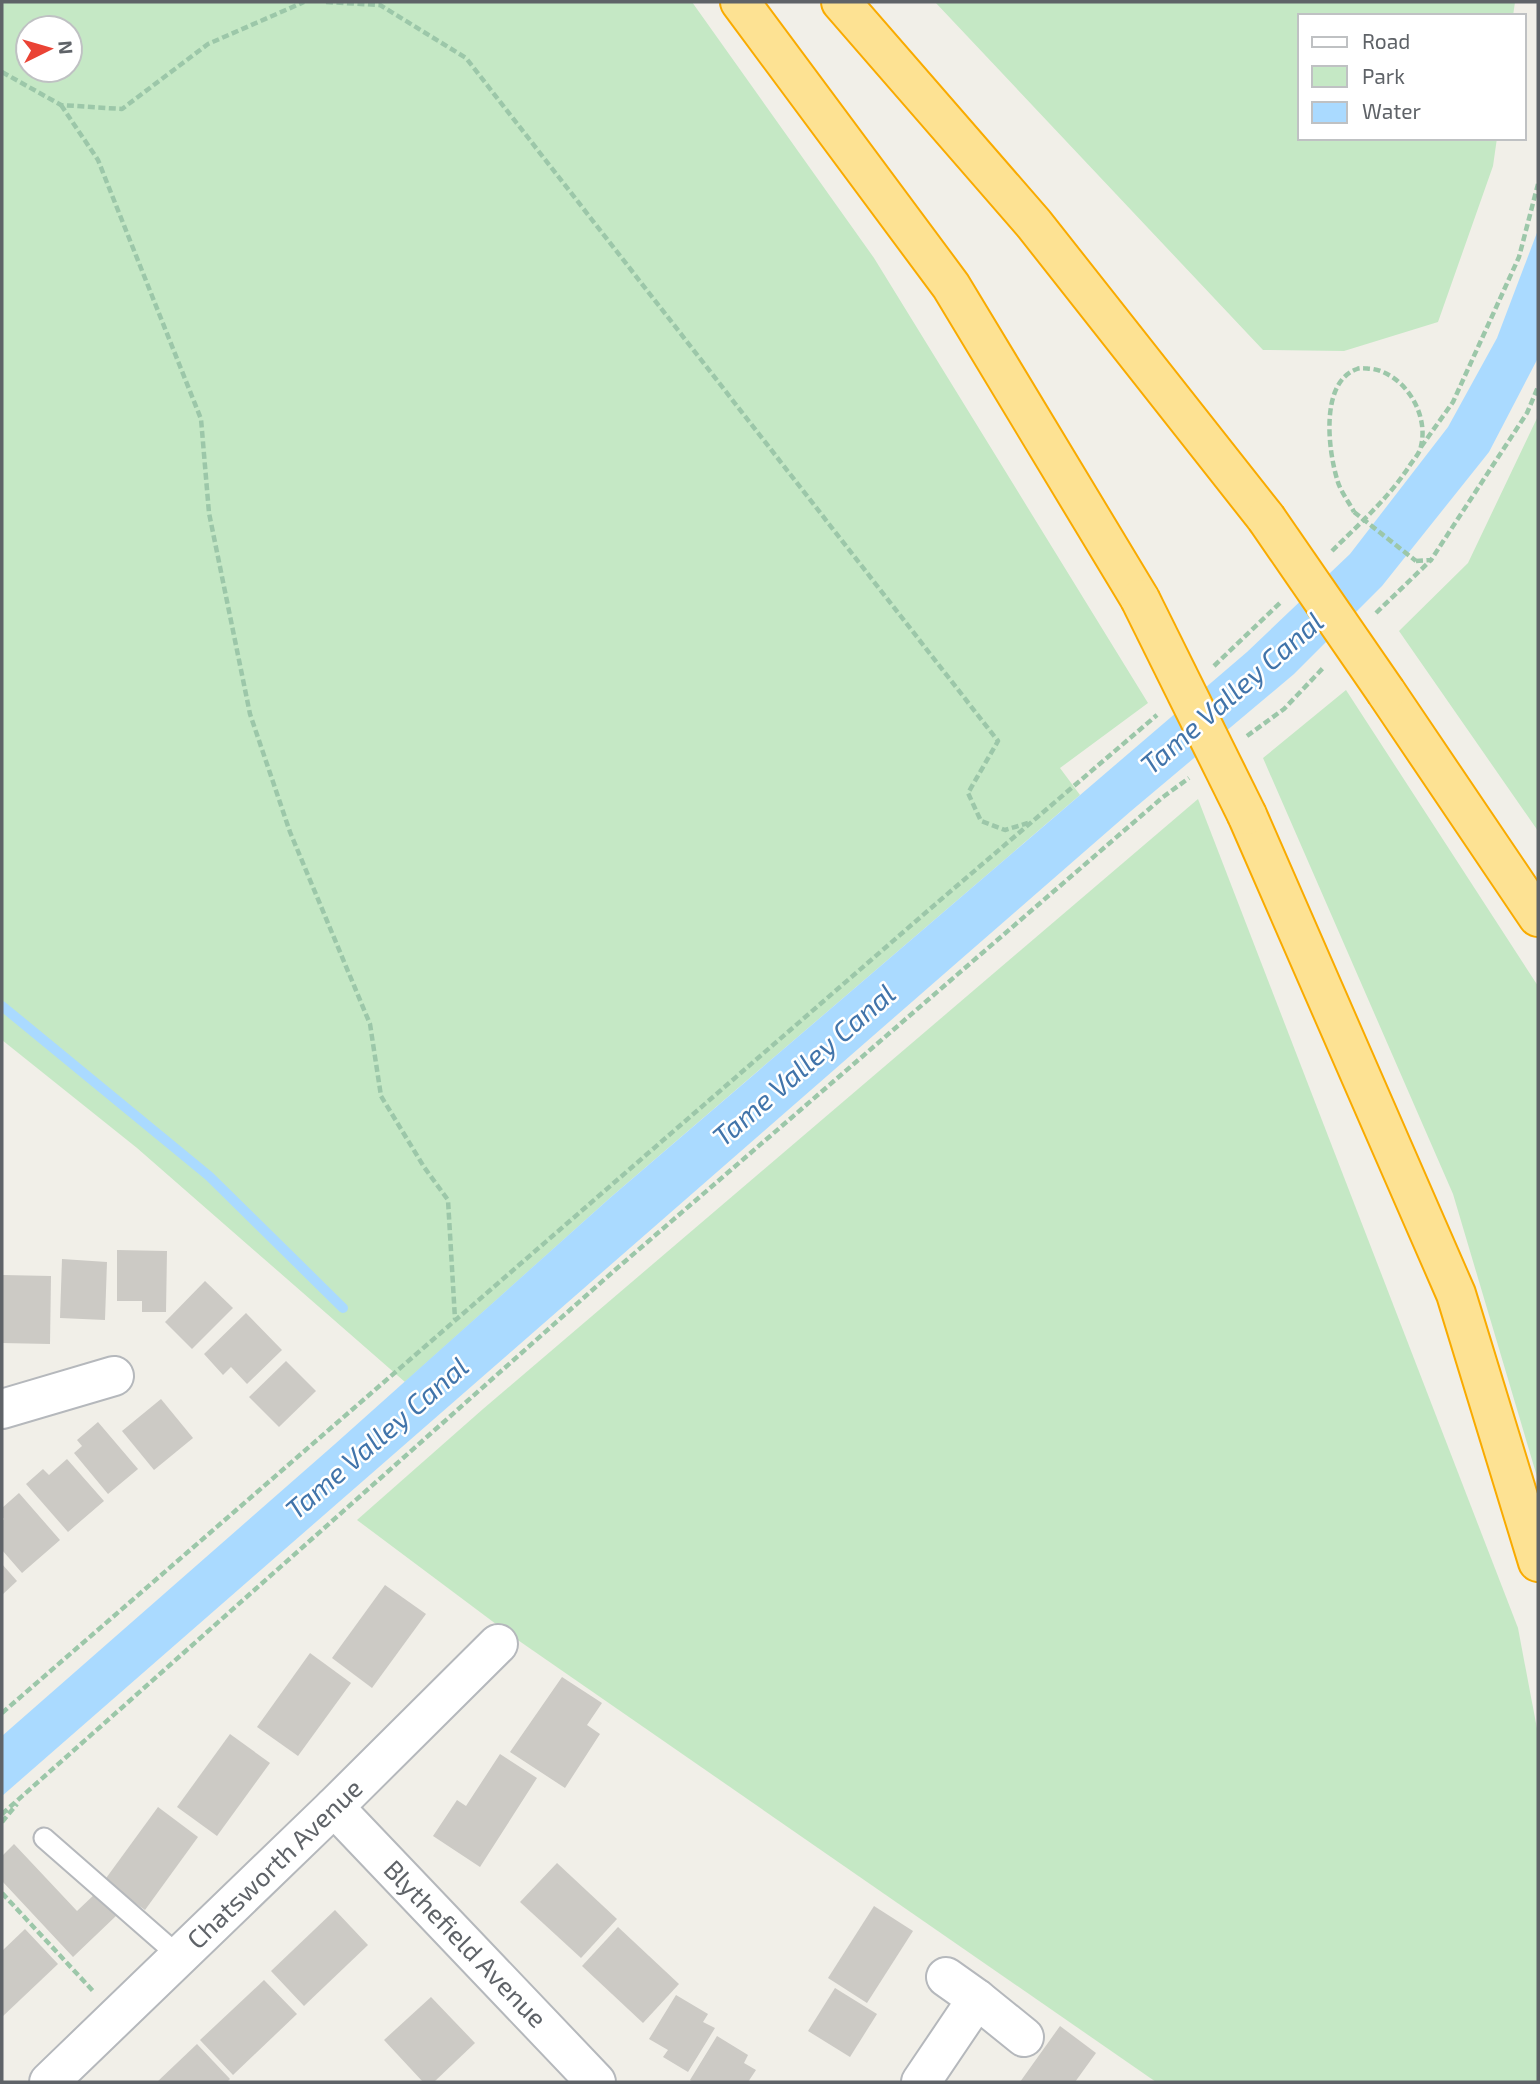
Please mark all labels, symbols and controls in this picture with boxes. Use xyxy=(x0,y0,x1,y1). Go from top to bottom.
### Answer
north arrow xyxy=(14,14,84,84)
legend xyxy=(1298,14,1526,140)
text: Road xyxy=(1362,28,1410,53)
text: N xyxy=(54,40,78,55)
text: Park xyxy=(1362,63,1405,88)
text: Water xyxy=(1362,98,1421,123)
water label: Tame Valley Canal xyxy=(1133,604,1330,781)
water label: Tame Valley Canal xyxy=(705,976,902,1153)
water label: Tame Valley Canal xyxy=(278,1349,475,1526)
street label: Chatsworth Avenue xyxy=(180,1771,368,1954)
street label: Blythefield Avenue xyxy=(378,1853,554,2033)

